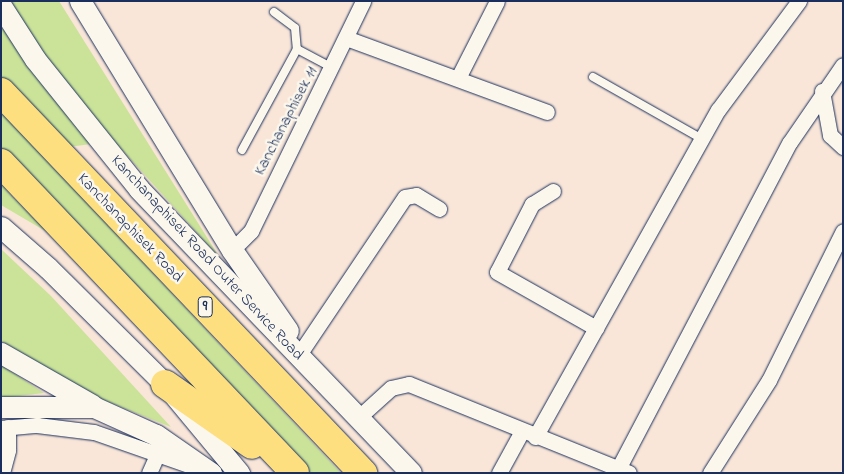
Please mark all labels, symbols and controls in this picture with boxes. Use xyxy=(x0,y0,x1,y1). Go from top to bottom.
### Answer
street label: Kanchanaphisek 11 xyxy=(250,63,322,179)
street label: Kanchanaphisek Road Outer Service Road xyxy=(107,151,307,365)
street label: Kanchanaphisek Road xyxy=(73,170,187,286)
road number: 9 xyxy=(198,294,212,320)

